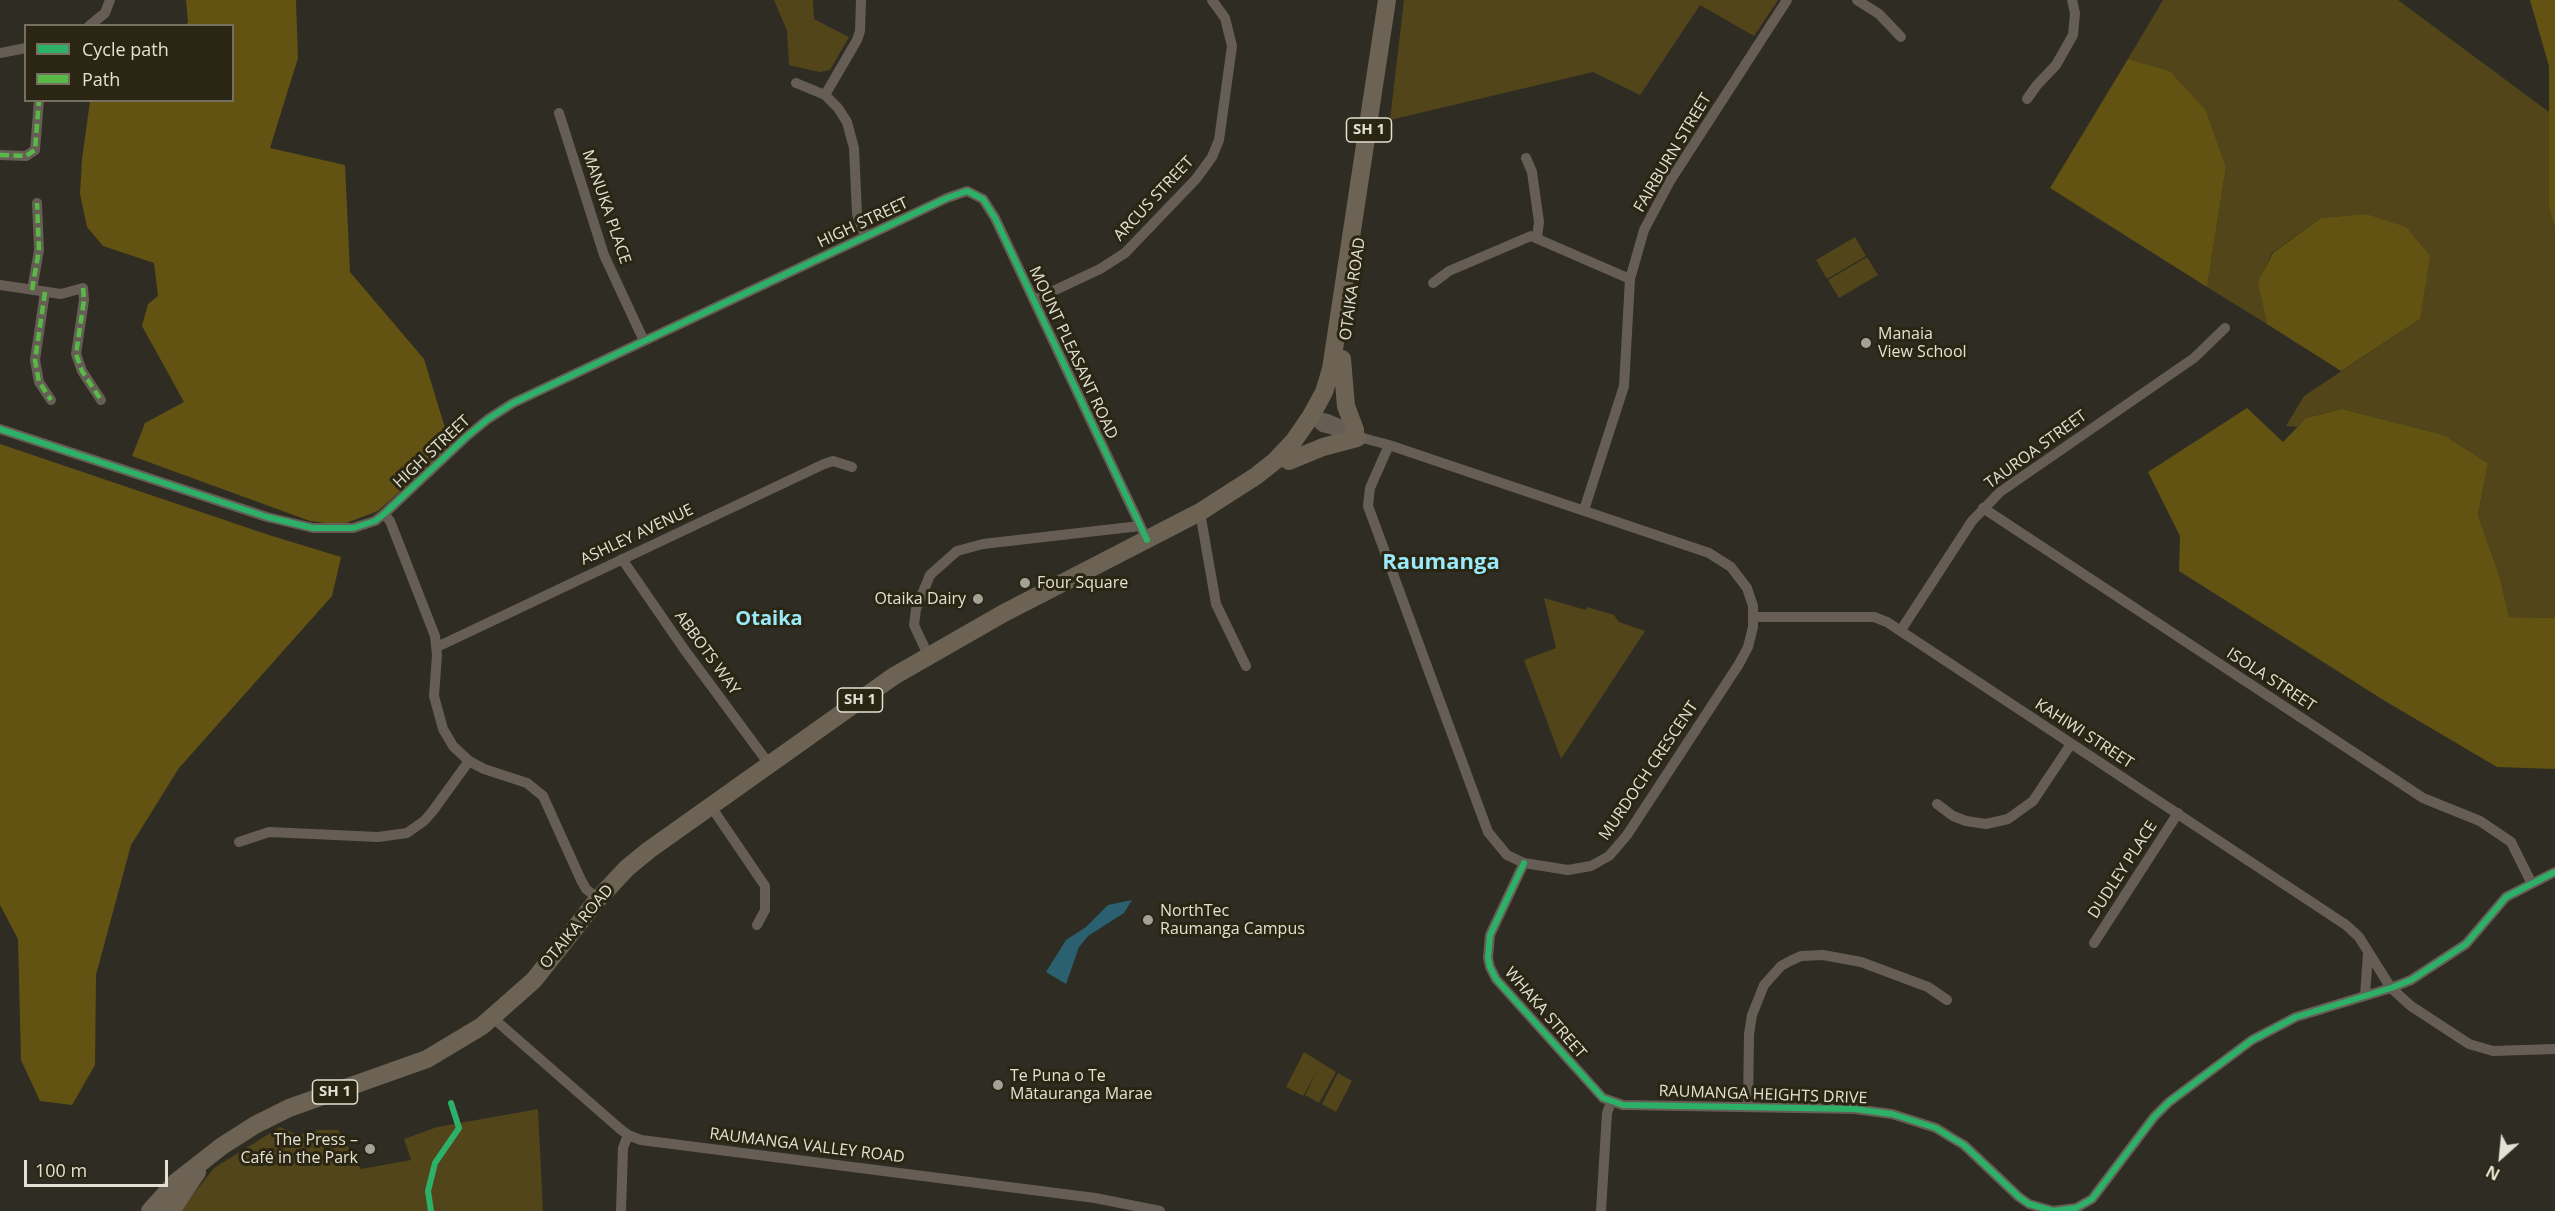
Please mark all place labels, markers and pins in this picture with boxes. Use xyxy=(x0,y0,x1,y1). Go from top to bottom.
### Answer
place label: Manaia View School xyxy=(1878,324,1967,362)
marker: Manaia View School xyxy=(1859,336,1873,350)
place label: Four Square xyxy=(1037,573,1128,593)
marker: Four Square xyxy=(1018,576,1032,590)
place label: Otaika Dairy xyxy=(874,589,966,609)
marker: Otaika Dairy xyxy=(971,592,985,606)
place label: NorthTec Raumanga Campus xyxy=(1160,901,1305,939)
marker: NorthTec Raumanga Campus xyxy=(1141,913,1155,927)
place label: Te Puna o Te Mātauranga Marae xyxy=(1010,1066,1152,1104)
marker: Te Puna o Te Mātauranga Marae xyxy=(991,1078,1005,1092)
place label: The Press – Café in the Park xyxy=(240,1130,358,1168)
marker: The Press – Café in the Park xyxy=(363,1142,377,1156)

